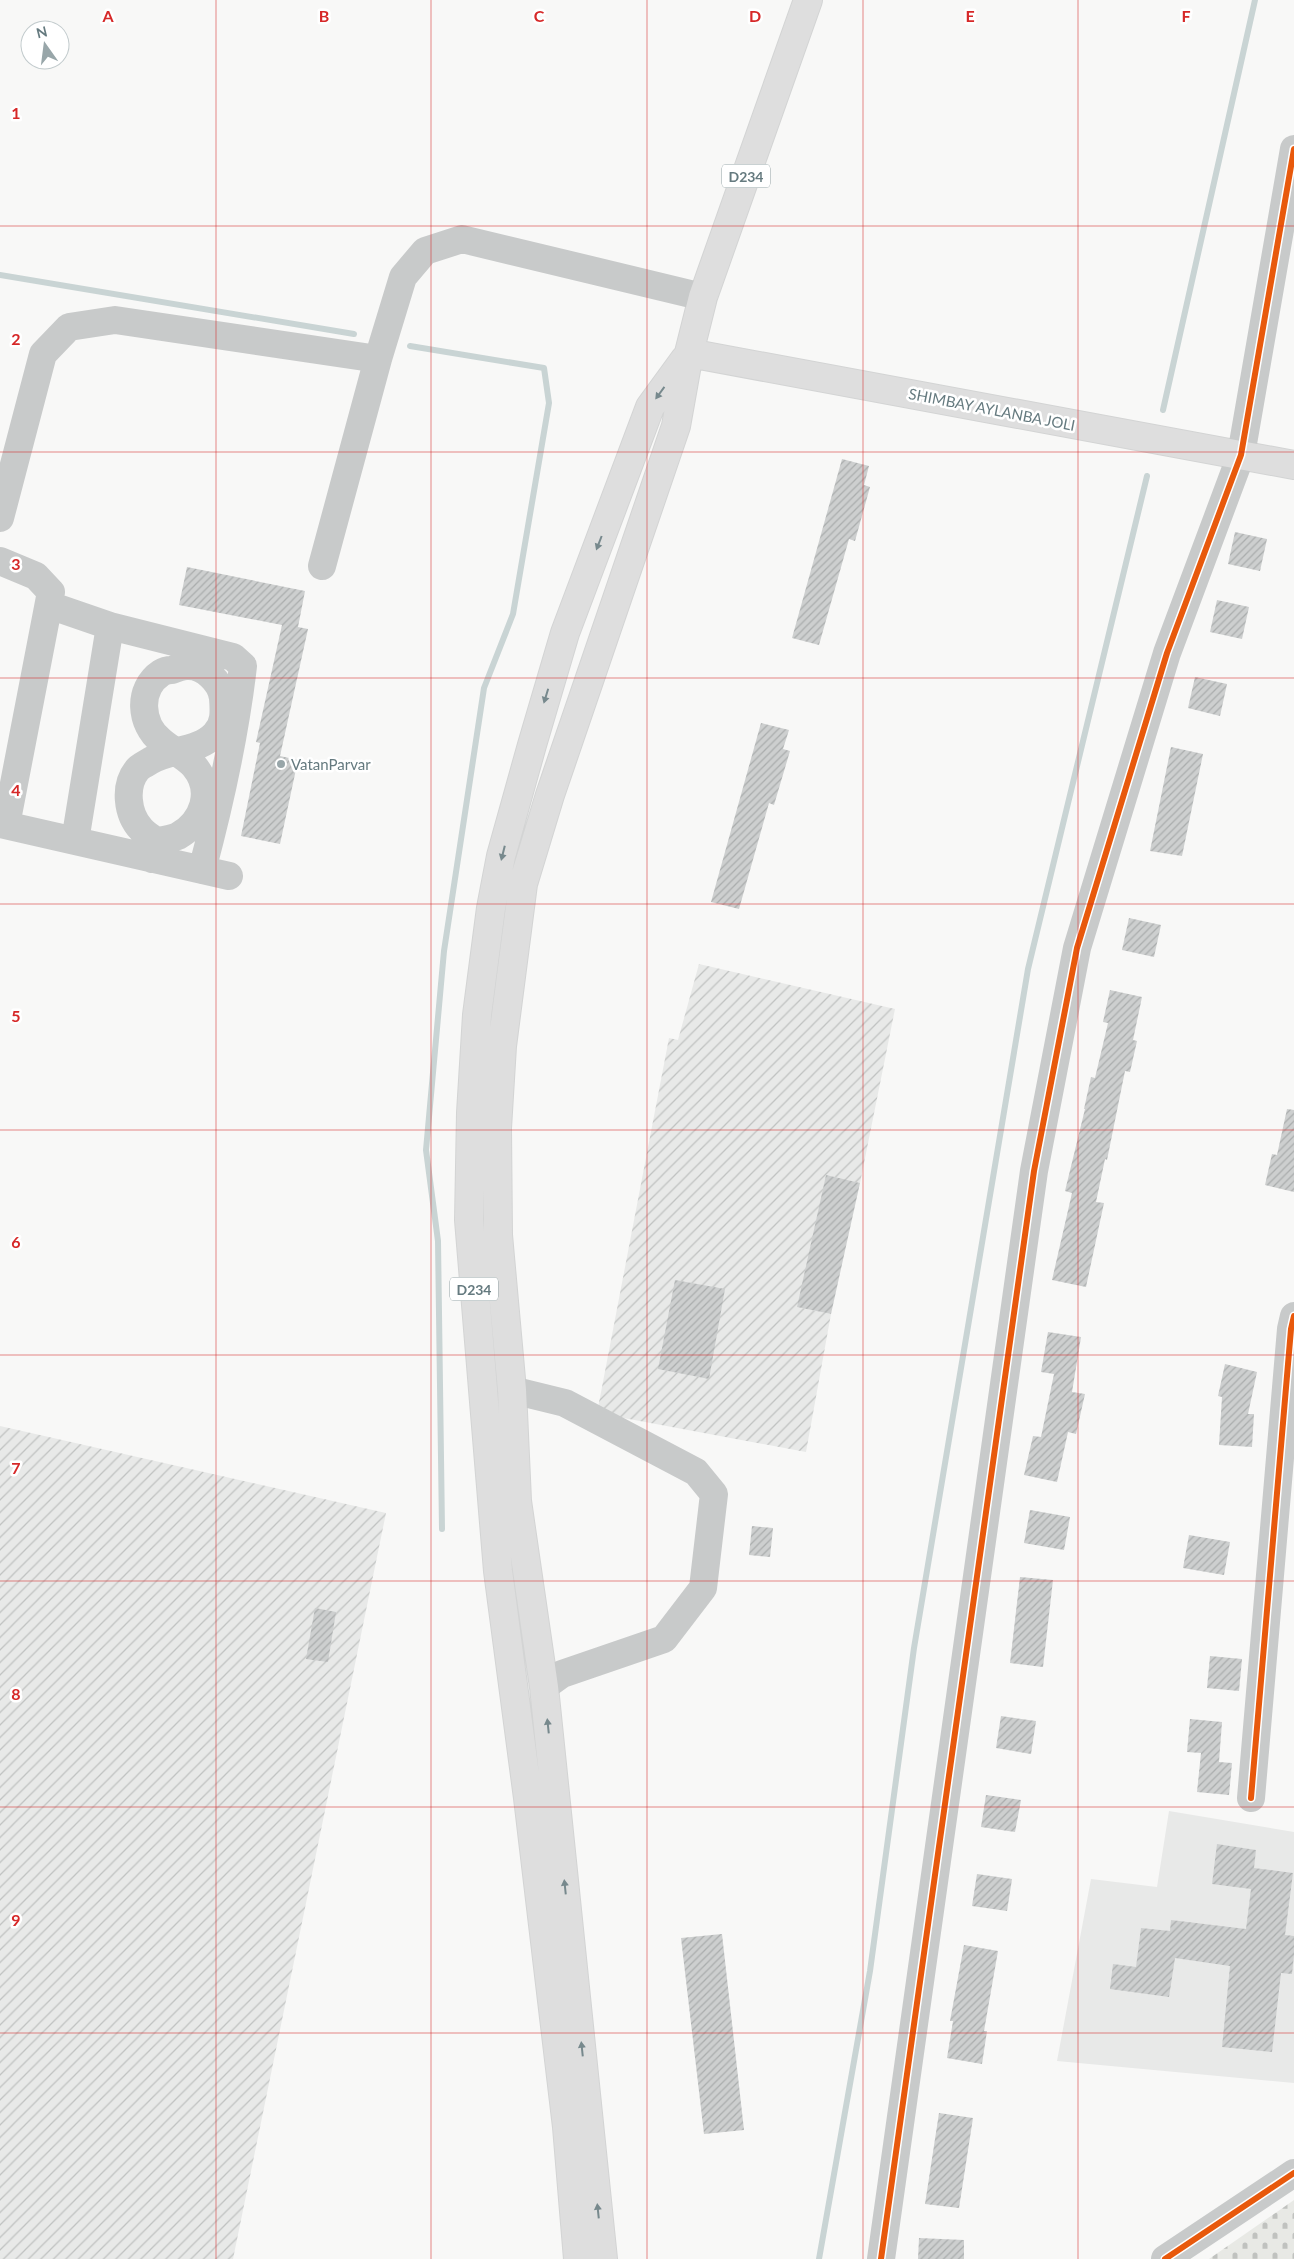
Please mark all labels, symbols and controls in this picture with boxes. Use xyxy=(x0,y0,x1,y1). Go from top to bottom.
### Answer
text: A xyxy=(101,6,114,25)
text: B xyxy=(319,6,329,25)
text: C xyxy=(534,6,545,25)
text: D xyxy=(749,6,761,25)
text: E xyxy=(965,6,975,25)
text: F xyxy=(1181,6,1191,25)
north arrow xyxy=(20,20,70,70)
text: N xyxy=(34,22,49,41)
text: 1 xyxy=(11,103,21,122)
road number: D234 xyxy=(722,165,770,188)
text: 2 xyxy=(11,329,21,348)
street label: SHIMBAY AYLANBA JOLI xyxy=(907,384,1077,434)
one-way arrow xyxy=(655,386,666,399)
one-way arrow xyxy=(595,535,602,550)
text: 3 xyxy=(11,554,21,573)
one-way arrow xyxy=(542,689,550,704)
place label: VatanParvar xyxy=(291,755,371,773)
marker: VatanParvar xyxy=(275,758,287,770)
text: 4 xyxy=(11,780,21,799)
one-way arrow xyxy=(498,845,506,860)
text: 5 xyxy=(11,1006,21,1025)
text: 6 xyxy=(11,1232,21,1251)
road number: D234 xyxy=(450,1278,498,1300)
text: 7 xyxy=(11,1458,21,1477)
text: 8 xyxy=(11,1684,21,1703)
one-way arrow xyxy=(544,1717,552,1733)
one-way arrow xyxy=(561,1879,569,1895)
text: 9 xyxy=(11,1910,21,1929)
one-way arrow xyxy=(578,2041,586,2057)
one-way arrow xyxy=(594,2202,602,2218)

